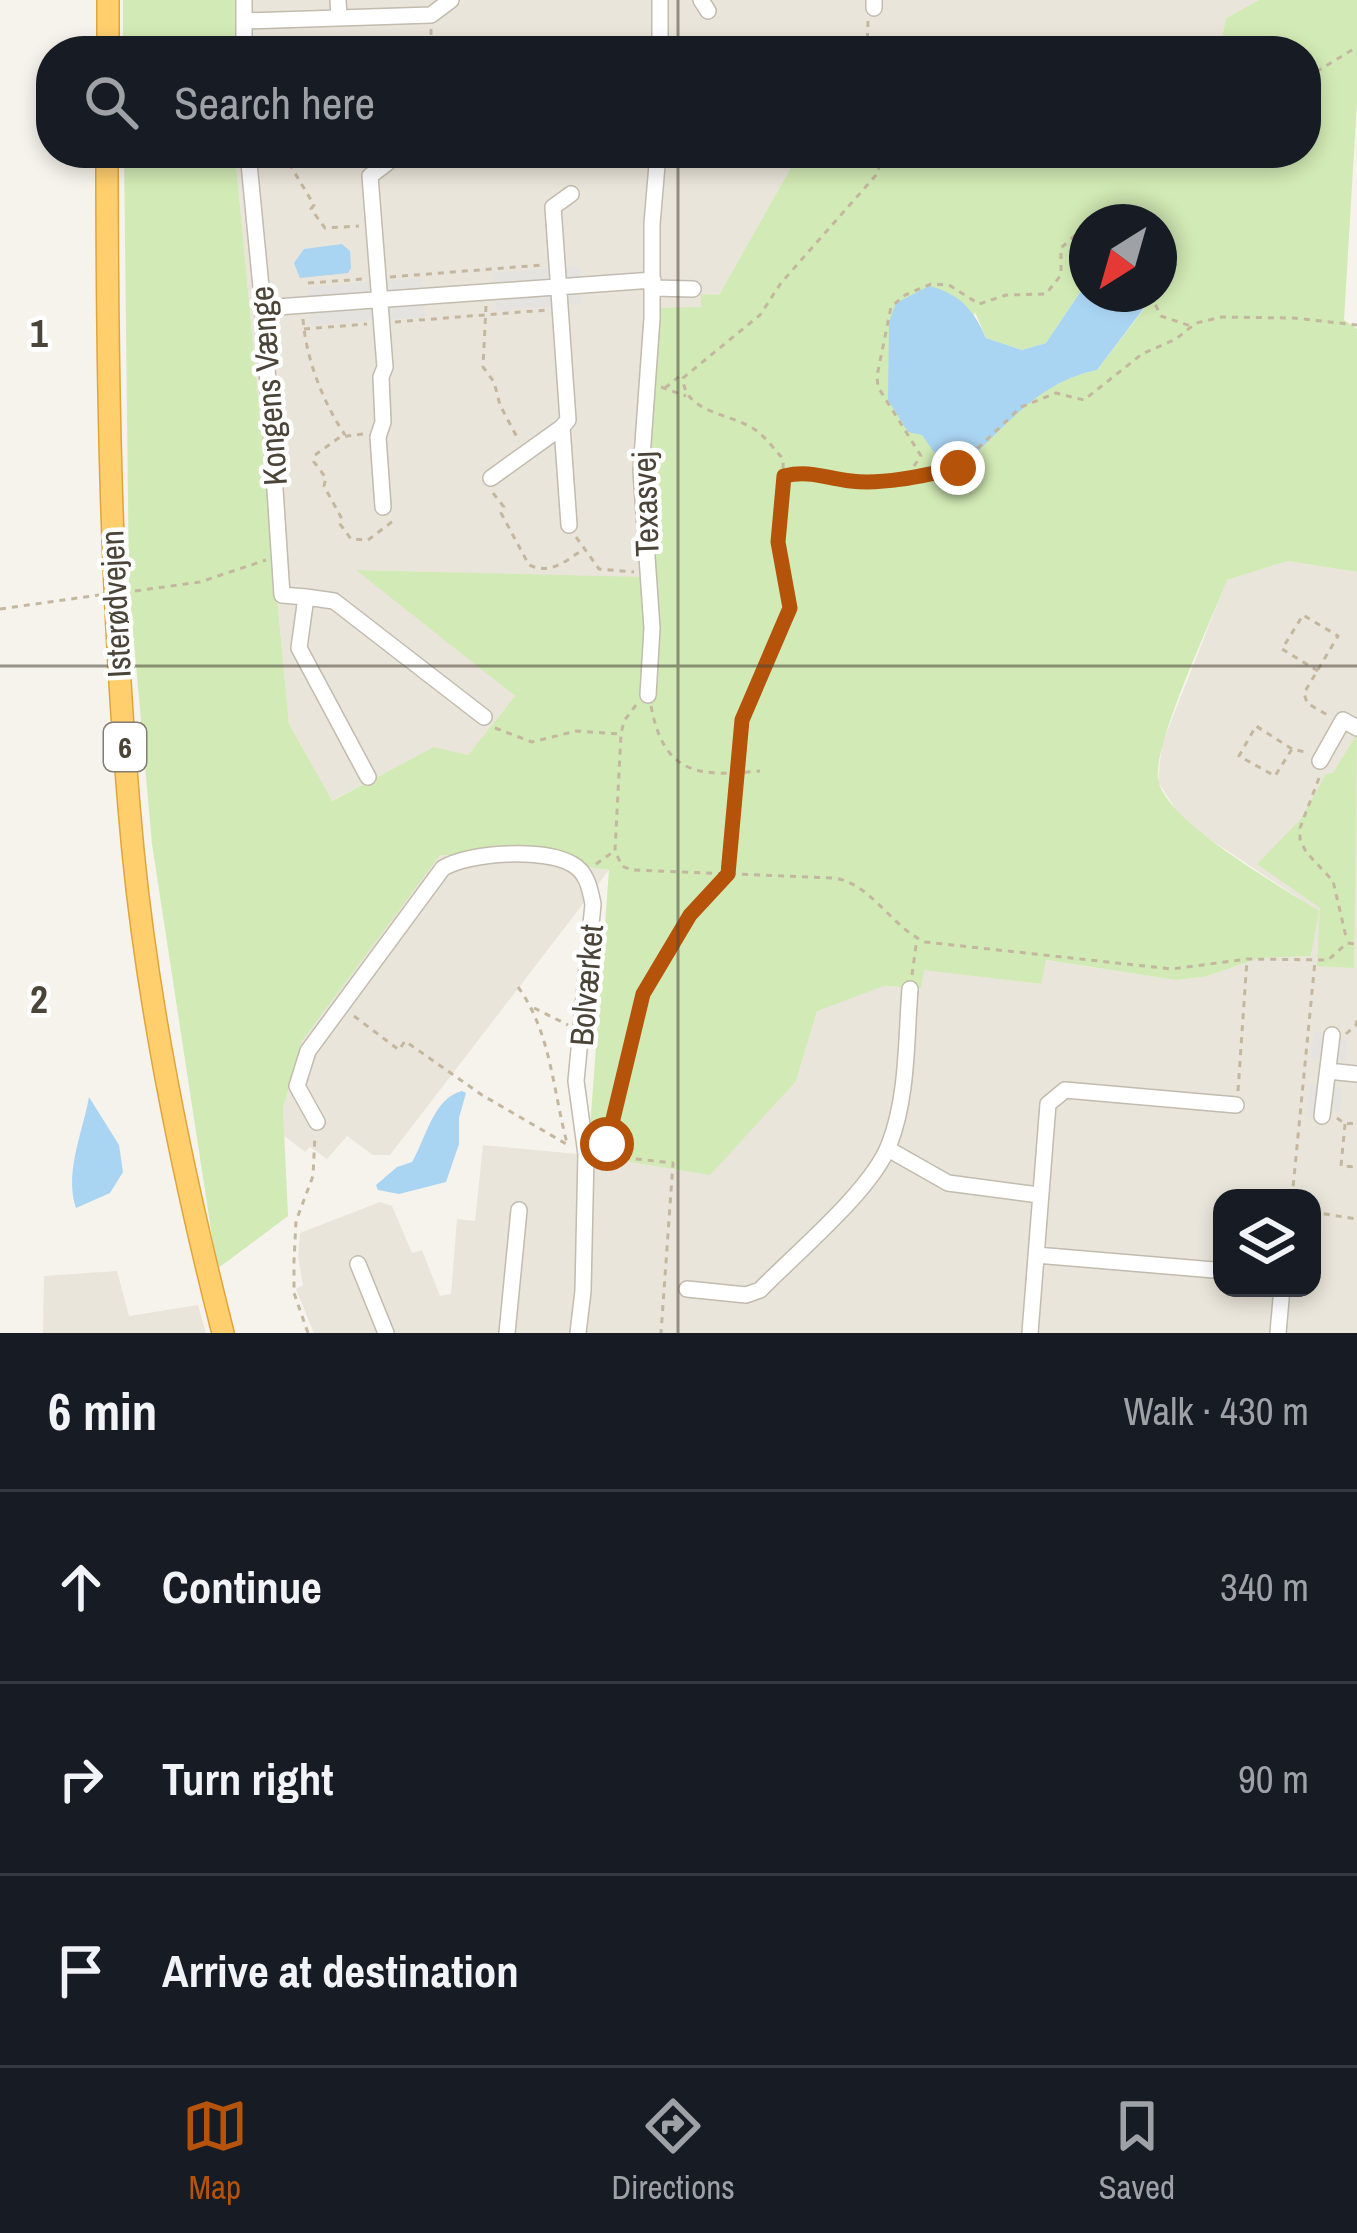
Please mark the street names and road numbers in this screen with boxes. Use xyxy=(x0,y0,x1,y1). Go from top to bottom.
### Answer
street label: Kongens Vænge xyxy=(239,285,297,487)
street label: Texasvej xyxy=(621,451,669,557)
street label: Isterødvejen xyxy=(89,529,141,679)
road number: 6 xyxy=(104,723,146,771)
street label: Bolværket xyxy=(559,922,613,1048)

